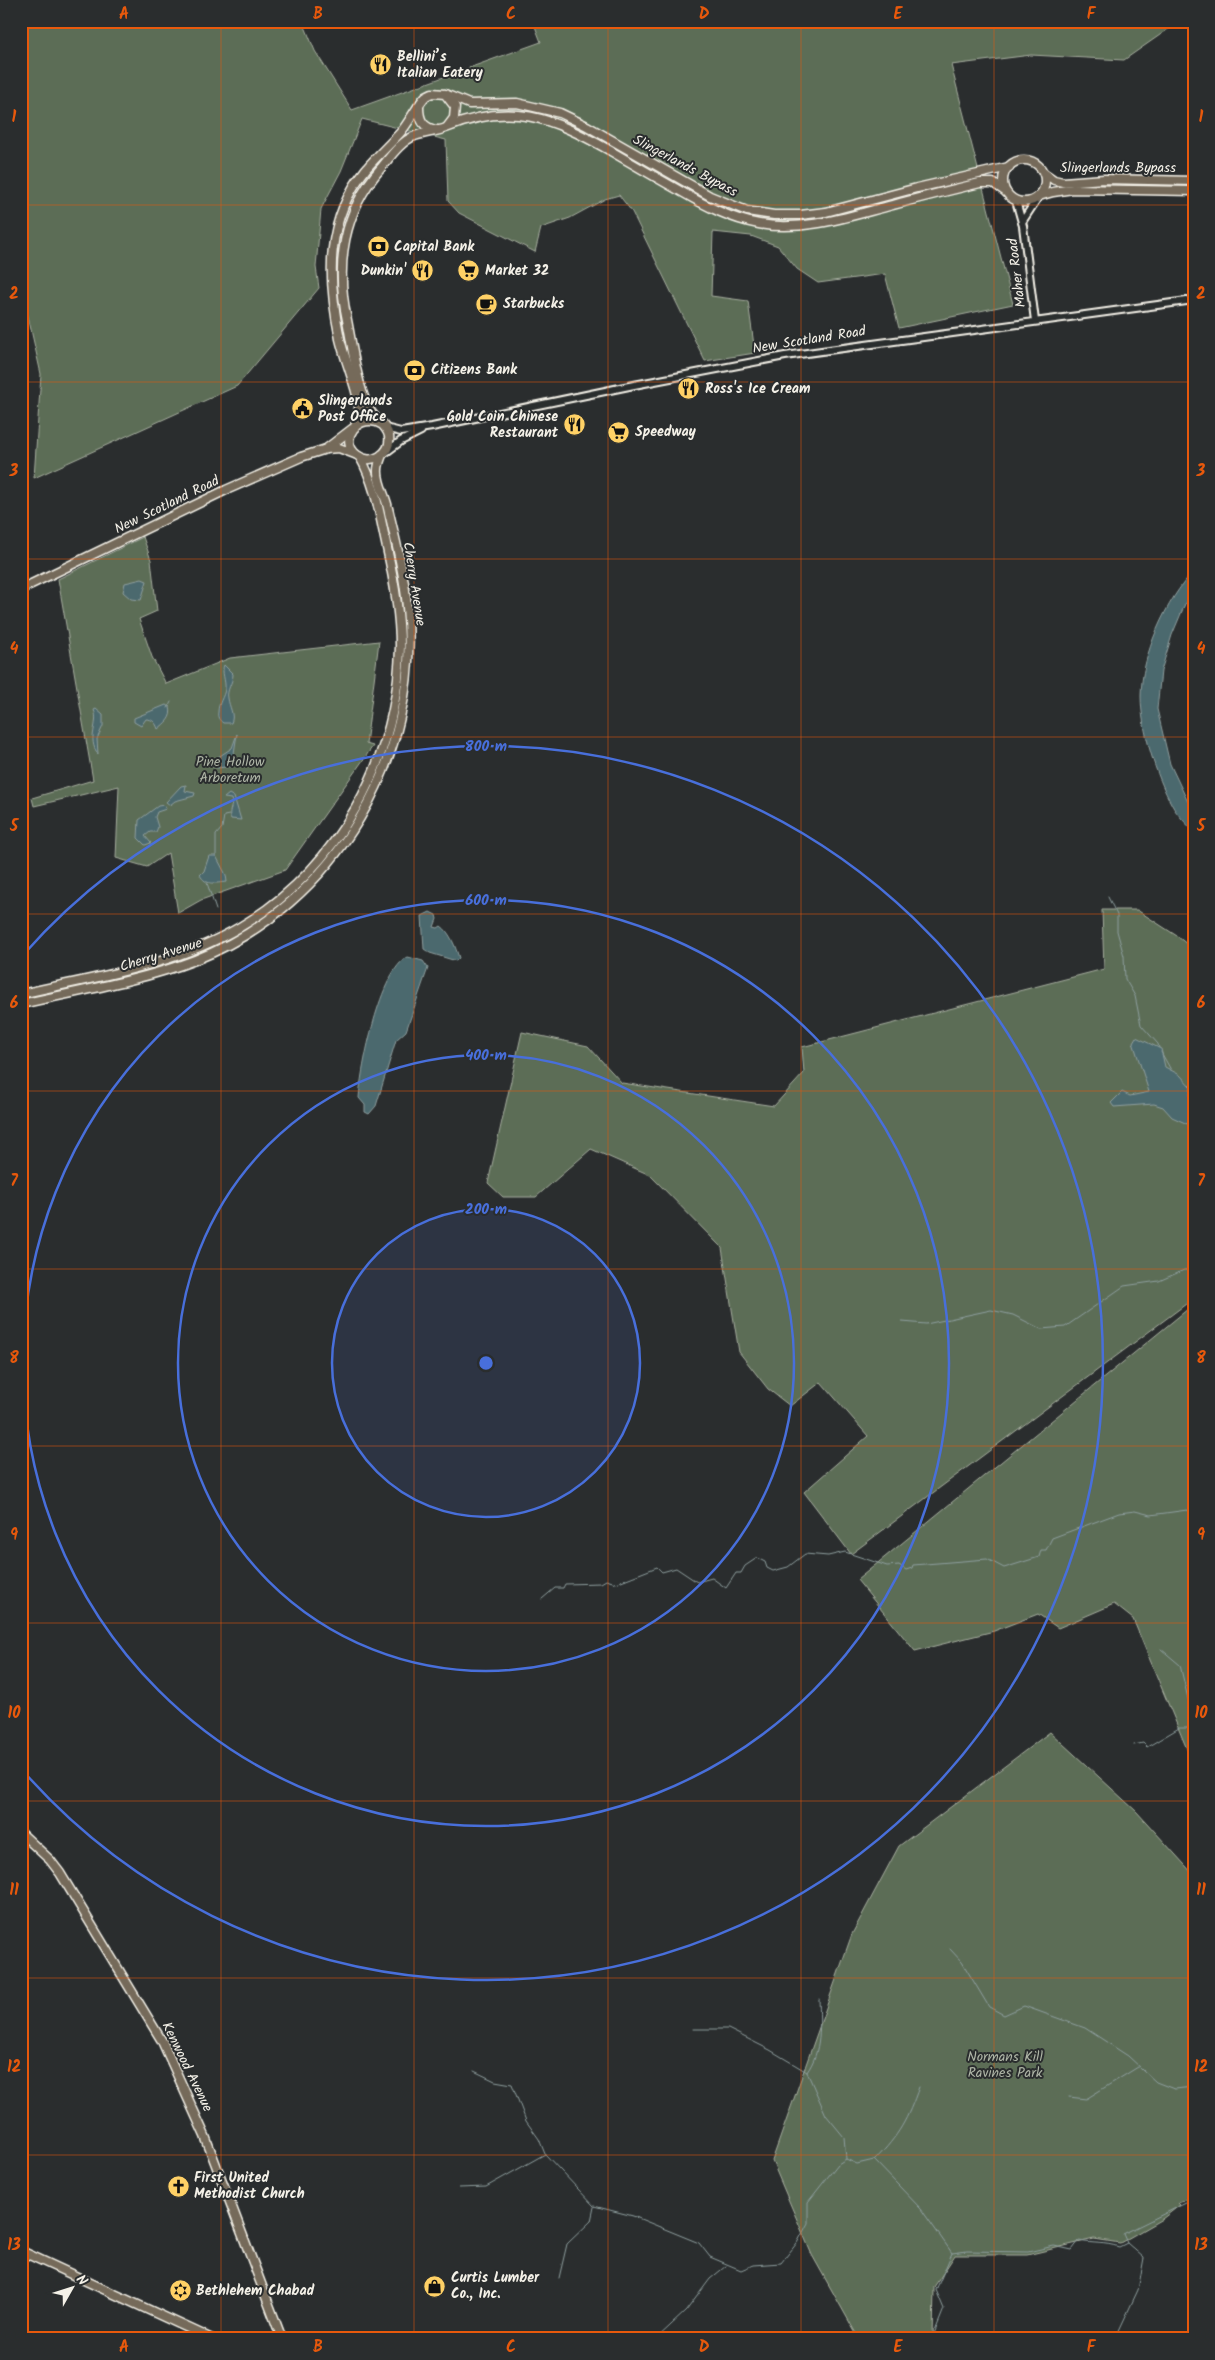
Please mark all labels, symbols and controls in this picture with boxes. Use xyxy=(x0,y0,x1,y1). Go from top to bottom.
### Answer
text: A xyxy=(119,2,129,27)
text: B xyxy=(313,2,323,27)
text: C xyxy=(506,2,516,27)
text: D xyxy=(699,2,710,27)
text: E xyxy=(894,2,904,27)
text: F xyxy=(1087,2,1097,27)
place label: Bellini’s Italian Eatery xyxy=(397,46,483,84)
restaurant icon: Bellini’s Italian Eatery xyxy=(369,53,393,77)
text: 1 xyxy=(12,105,17,130)
text: 1 xyxy=(1199,105,1204,130)
street label: Slingerlands Bypass xyxy=(629,129,741,203)
street label: Slingerlands Bypass xyxy=(1060,157,1176,179)
bank icon: Capital Bank xyxy=(366,235,390,259)
place label: Capital Bank xyxy=(394,236,475,258)
street label: Maher Road xyxy=(1002,236,1032,309)
restaurant icon: Dunkin' xyxy=(410,259,434,283)
supermarket icon: Market 32 xyxy=(457,259,481,283)
place label: Dunkin' xyxy=(361,260,407,282)
place label: Market 32 xyxy=(485,260,549,282)
text: 2 xyxy=(9,282,19,307)
text: 2 xyxy=(1196,282,1206,307)
cafe icon: Starbucks xyxy=(475,292,499,316)
place label: Starbucks xyxy=(503,293,565,315)
street label: New Scotland Road xyxy=(751,320,868,360)
bank icon: Citizens Bank xyxy=(403,358,427,382)
place label: Citizens Bank xyxy=(431,359,518,381)
restaurant icon: Ross's Ice Cream xyxy=(677,377,701,401)
place label: Ross's Ice Cream xyxy=(705,378,811,400)
place label: Slingerlands Post Office xyxy=(318,390,393,428)
public building icon: Slingerlands Post Office xyxy=(290,397,314,421)
place label: Gold Coin Chinese Restaurant xyxy=(447,406,559,444)
restaurant icon: Gold Coin Chinese Restaurant xyxy=(562,413,586,437)
supermarket icon: Speedway xyxy=(607,420,631,444)
place label: Speedway xyxy=(635,421,697,443)
text: 3 xyxy=(9,459,19,484)
text: 3 xyxy=(1196,459,1206,484)
street label: New Scotland Road xyxy=(111,470,224,540)
street label: Cherry Avenue xyxy=(396,540,432,628)
text: 4 xyxy=(10,637,19,662)
text: 4 xyxy=(1197,637,1206,662)
text: 800 m xyxy=(465,735,507,759)
park label: Pine Hollow Arboretum xyxy=(196,751,265,789)
text: 5 xyxy=(9,814,20,839)
text: 5 xyxy=(1196,814,1207,839)
text: 600 m xyxy=(465,889,507,913)
street label: Cherry Avenue xyxy=(117,932,205,978)
text: 6 xyxy=(10,991,19,1016)
text: 6 xyxy=(1197,991,1206,1016)
text: 400 m xyxy=(465,1044,507,1068)
text: 7 xyxy=(10,1169,18,1194)
text: 7 xyxy=(1197,1169,1205,1194)
text: 200 m xyxy=(465,1198,507,1222)
text: 8 xyxy=(9,1346,19,1371)
text: 8 xyxy=(1196,1346,1206,1371)
centre of rings xyxy=(477,1354,495,1372)
text: 9 xyxy=(10,1523,18,1548)
text: 9 xyxy=(1197,1523,1205,1548)
text: 10 xyxy=(7,1701,21,1726)
text: 10 xyxy=(1194,1701,1208,1726)
text: 11 xyxy=(9,1878,19,1903)
text: 11 xyxy=(1196,1878,1206,1903)
street label: Kenwood Avenue xyxy=(156,2018,219,2116)
park label: Normans Kill Ravines Park xyxy=(967,2046,1043,2084)
text: 12 xyxy=(7,2055,21,2080)
text: 12 xyxy=(1194,2055,1208,2080)
place label: First United Methodist Church xyxy=(194,2167,305,2205)
church icon: First United Methodist Church xyxy=(166,2174,190,2198)
text: 13 xyxy=(7,2233,21,2258)
text: 13 xyxy=(1194,2233,1208,2258)
north arrow xyxy=(48,2262,98,2312)
place label: Curtis Lumber Co., Inc. xyxy=(451,2267,540,2305)
text: N xyxy=(70,2270,93,2291)
shop icon: Curtis Lumber Co., Inc. xyxy=(423,2274,447,2298)
synagogue icon: Bethlehem Chabad xyxy=(168,2279,192,2303)
place label: Bethlehem Chabad xyxy=(196,2280,315,2302)
text: A xyxy=(119,2335,129,2360)
text: B xyxy=(313,2335,323,2360)
text: C xyxy=(506,2335,516,2360)
text: D xyxy=(699,2335,710,2360)
text: E xyxy=(894,2335,904,2360)
text: F xyxy=(1087,2335,1097,2360)

